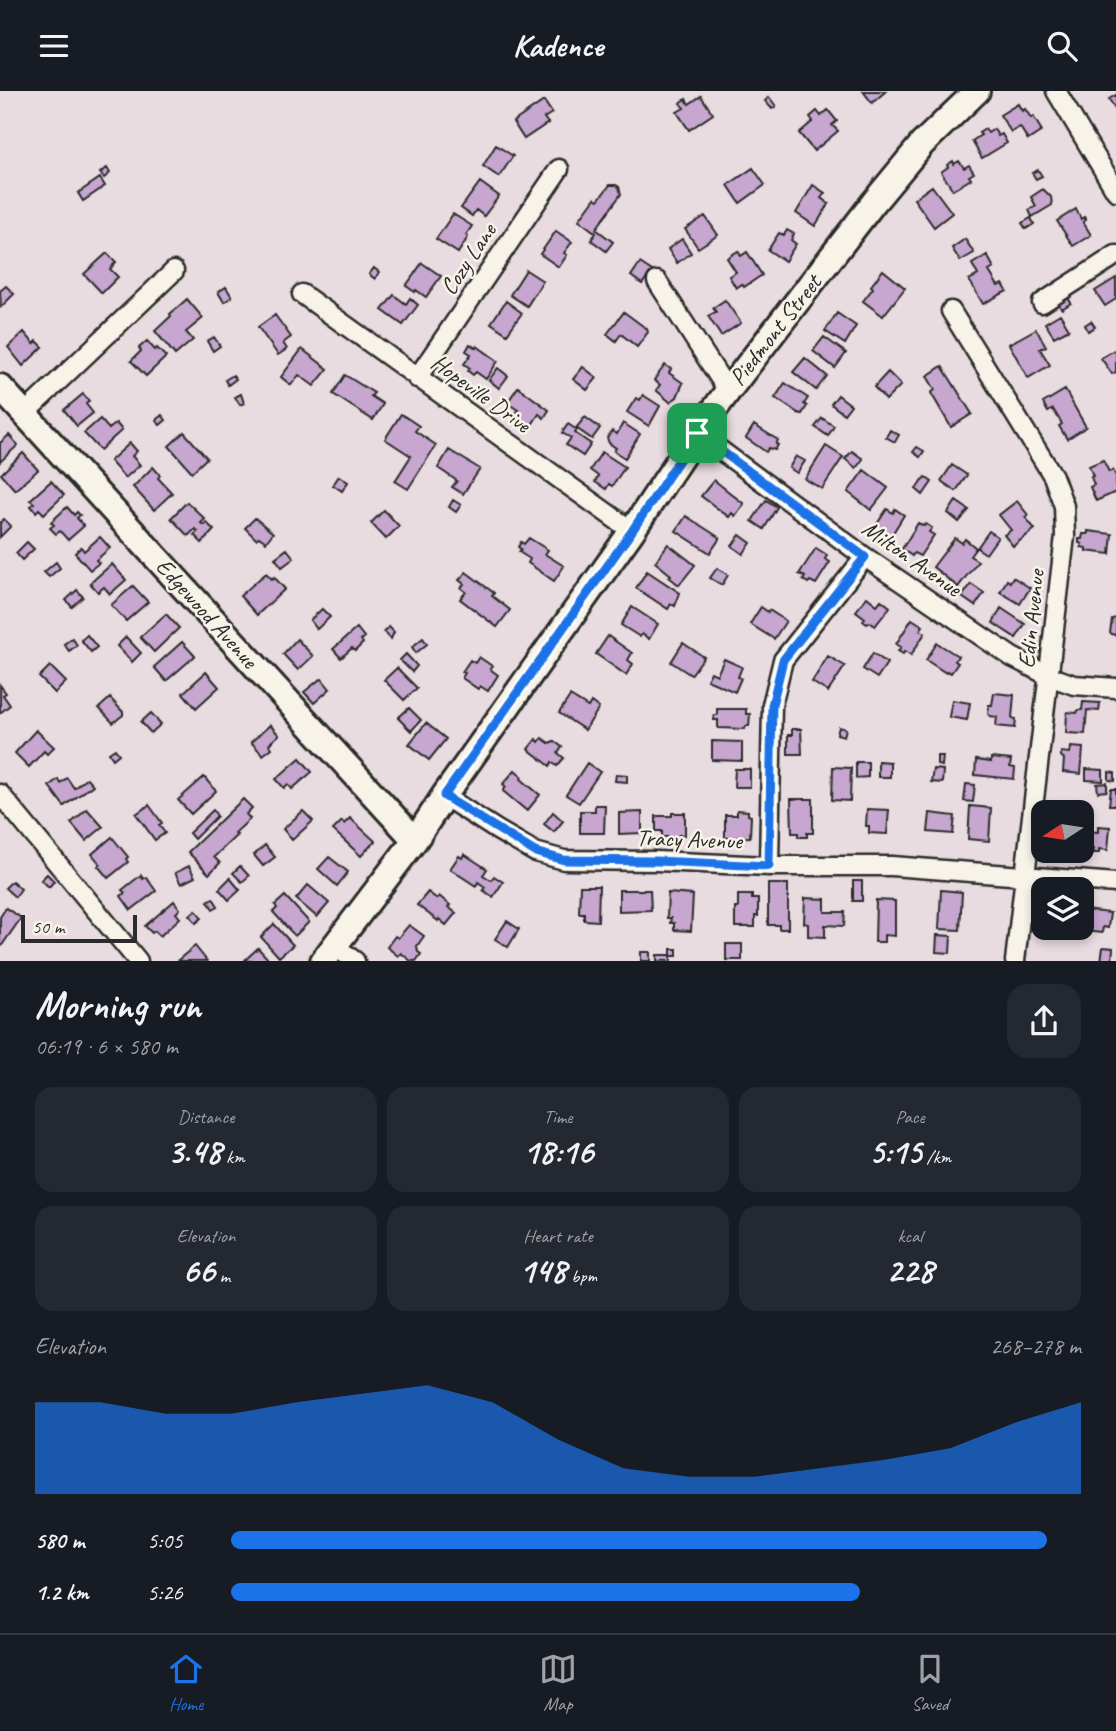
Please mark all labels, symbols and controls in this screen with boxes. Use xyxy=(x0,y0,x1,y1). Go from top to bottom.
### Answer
text: Kadence xyxy=(513,25,603,66)
icon: menu xyxy=(35,27,73,65)
icon: search xyxy=(1043,27,1081,65)
street label: Cozy Lane xyxy=(433,216,504,300)
street label: Piedmont Street xyxy=(722,267,829,391)
street label: Hopeville Drive xyxy=(425,347,538,440)
pin xyxy=(667,403,727,463)
icon: arrive xyxy=(678,414,716,452)
street label: Milton Avenue xyxy=(857,513,969,604)
street label: Edgewood Avenue xyxy=(150,552,266,676)
street label: Edin Avenue xyxy=(1011,566,1051,670)
north arrow xyxy=(1031,800,1094,863)
map controls xyxy=(1031,800,1094,940)
street label: Tracy Avenue xyxy=(636,822,745,856)
button: layers xyxy=(1031,877,1094,940)
scale bar xyxy=(21,912,136,944)
text: 50 m xyxy=(32,915,64,939)
text: Morning run xyxy=(35,982,201,1029)
button: share xyxy=(1007,984,1081,1058)
text: 06:19 · 6 × 580 m xyxy=(35,1032,178,1061)
text: Distance xyxy=(178,1105,234,1129)
text: Time xyxy=(543,1105,573,1129)
text: Pace xyxy=(895,1105,925,1129)
text: 3.48 xyxy=(167,1129,222,1174)
text: 18:16 xyxy=(523,1129,593,1174)
text: 5:15 xyxy=(869,1129,922,1174)
text: km xyxy=(222,1145,245,1169)
text: /km xyxy=(922,1145,951,1169)
text: Elevation xyxy=(177,1224,235,1248)
text: Heart rate xyxy=(523,1224,593,1248)
text: kcal xyxy=(897,1224,923,1248)
text: 66 xyxy=(182,1248,215,1293)
text: 148 xyxy=(519,1248,566,1293)
text: 228 xyxy=(886,1248,934,1293)
text: m xyxy=(215,1264,230,1288)
text: bpm xyxy=(566,1264,597,1288)
text: Elevation xyxy=(35,1332,106,1361)
text: 268–278 m xyxy=(990,1332,1081,1361)
text: 580 m xyxy=(35,1526,84,1555)
text: 5:05 xyxy=(147,1526,183,1555)
text: 1.2 km xyxy=(35,1578,89,1607)
text: 5:26 xyxy=(147,1578,183,1607)
tab: Home xyxy=(167,1650,205,1716)
tab: Map xyxy=(539,1650,577,1716)
tab: Saved xyxy=(911,1650,949,1716)

